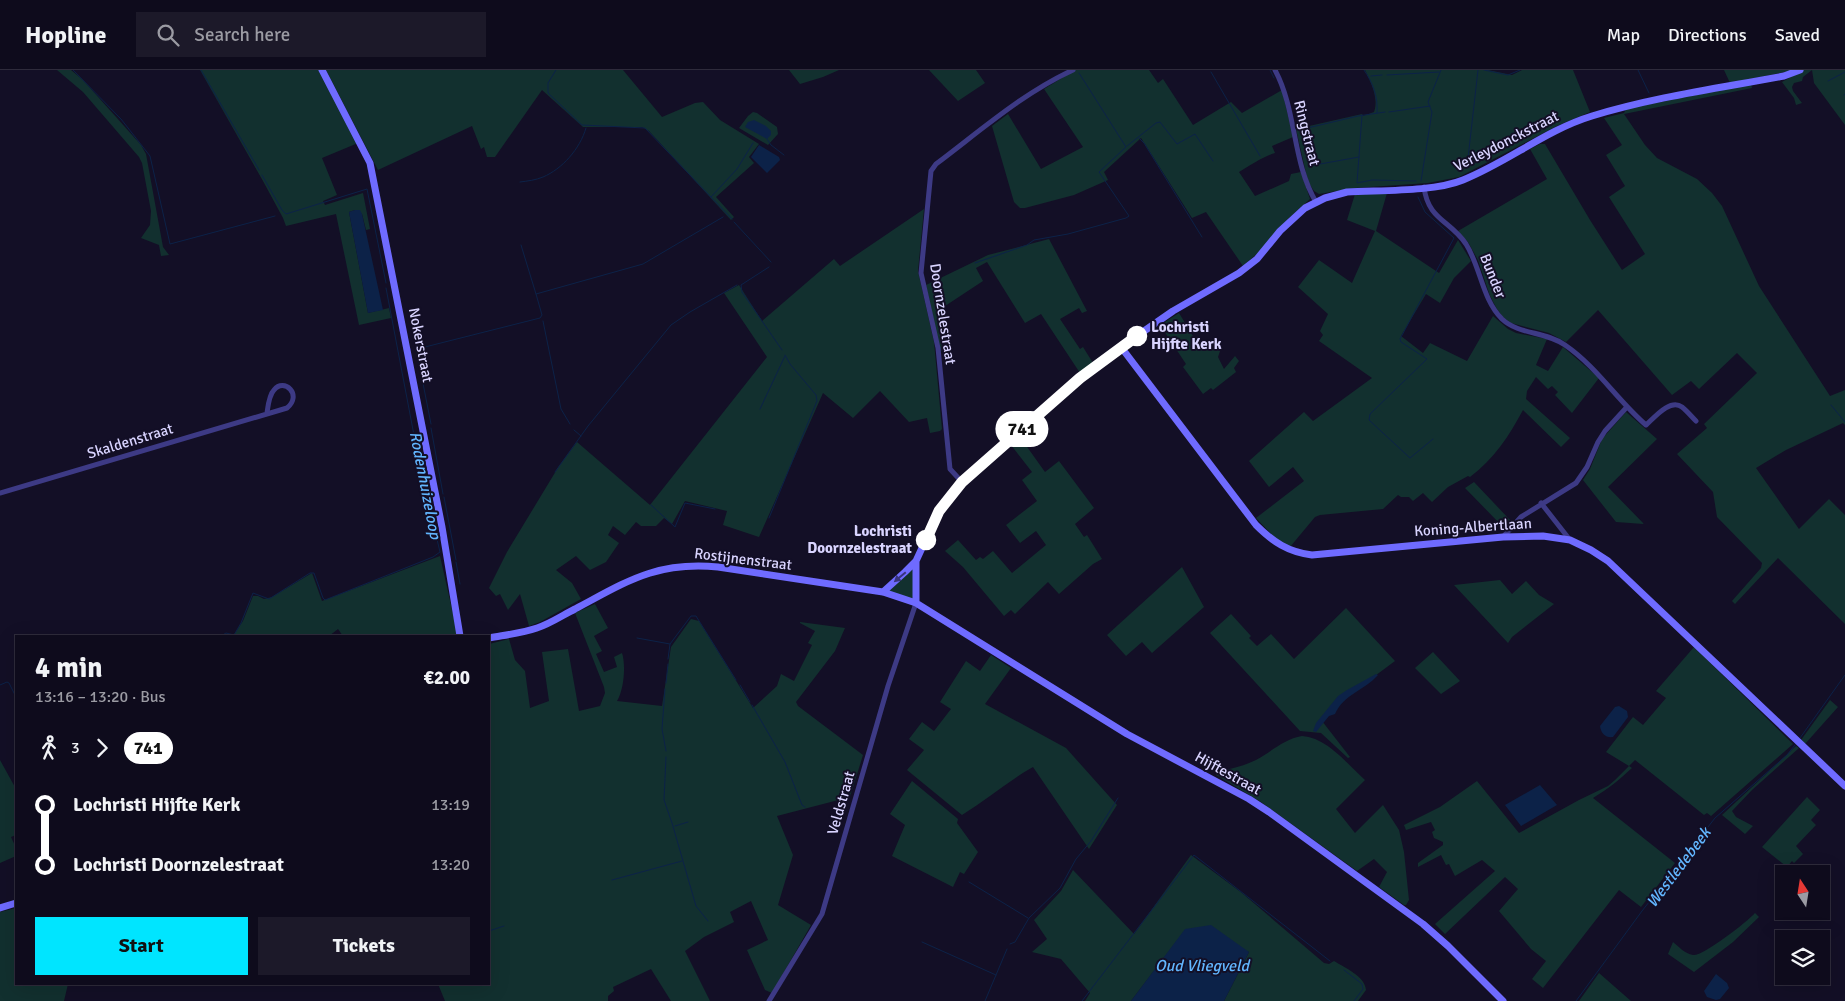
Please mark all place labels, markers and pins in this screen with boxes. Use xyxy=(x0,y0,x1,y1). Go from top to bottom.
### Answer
place label: Lochristi Hijfte Kerk xyxy=(1151,318,1222,353)
marker: Lochristi Hijfte Kerk xyxy=(1127,326,1147,346)
place label: Lochristi Doornzelestraat xyxy=(807,522,912,557)
marker: Lochristi Doornzelestraat xyxy=(916,530,936,550)

